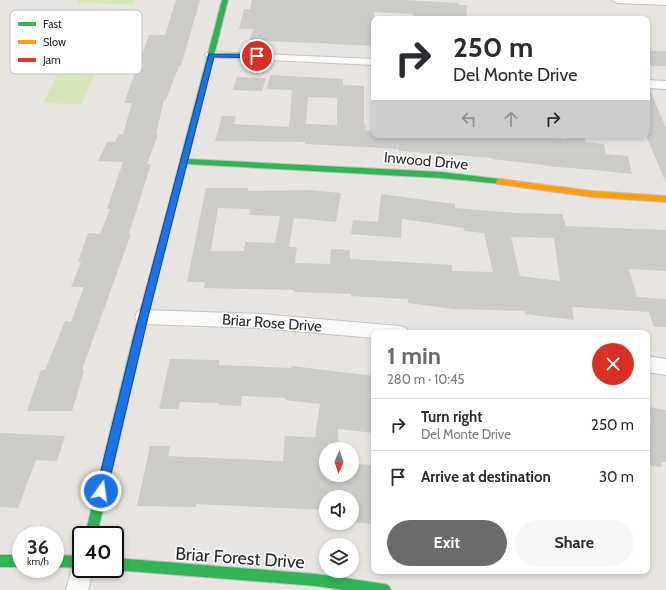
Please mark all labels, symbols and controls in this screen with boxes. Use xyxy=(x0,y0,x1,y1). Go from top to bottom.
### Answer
legend xyxy=(10,10,142,74)
text: Fast xyxy=(43,17,62,31)
text: 250 m xyxy=(453,30,533,64)
icon: right xyxy=(387,32,439,84)
text: Slow xyxy=(43,35,66,49)
pin xyxy=(240,39,274,73)
icon: arrive xyxy=(246,45,268,67)
text: Jam xyxy=(42,53,61,67)
text: Del Monte Drive xyxy=(453,64,577,86)
icon: left xyxy=(458,108,480,130)
icon: ahead xyxy=(500,108,522,130)
icon: right xyxy=(542,108,564,130)
street label: Inwood Drive xyxy=(383,148,469,174)
street label: Briar Rose Drive xyxy=(221,311,323,335)
text: 1 min xyxy=(387,341,441,370)
button: close xyxy=(592,343,634,385)
text: 280 m · 10:45 xyxy=(387,371,465,387)
text: Turn right xyxy=(421,408,482,426)
icon: right xyxy=(387,414,409,436)
text: 250 m xyxy=(591,416,634,434)
text: Del Monte Drive xyxy=(421,426,511,442)
north arrow xyxy=(319,442,359,482)
map controls xyxy=(319,442,359,578)
icon: arrive xyxy=(387,466,409,488)
text: Arrive at destination xyxy=(421,468,551,486)
text: 30 m xyxy=(599,468,634,486)
position arrow xyxy=(80,470,122,512)
button: sound xyxy=(319,490,359,530)
button: Exit xyxy=(387,520,507,566)
button: Share xyxy=(515,520,634,566)
speed limit sign: 40 xyxy=(72,526,124,578)
text: 36 xyxy=(27,535,49,559)
button: layers xyxy=(319,538,359,578)
street label: Briar Forest Drive xyxy=(175,543,305,573)
text: km/h xyxy=(27,555,49,568)

